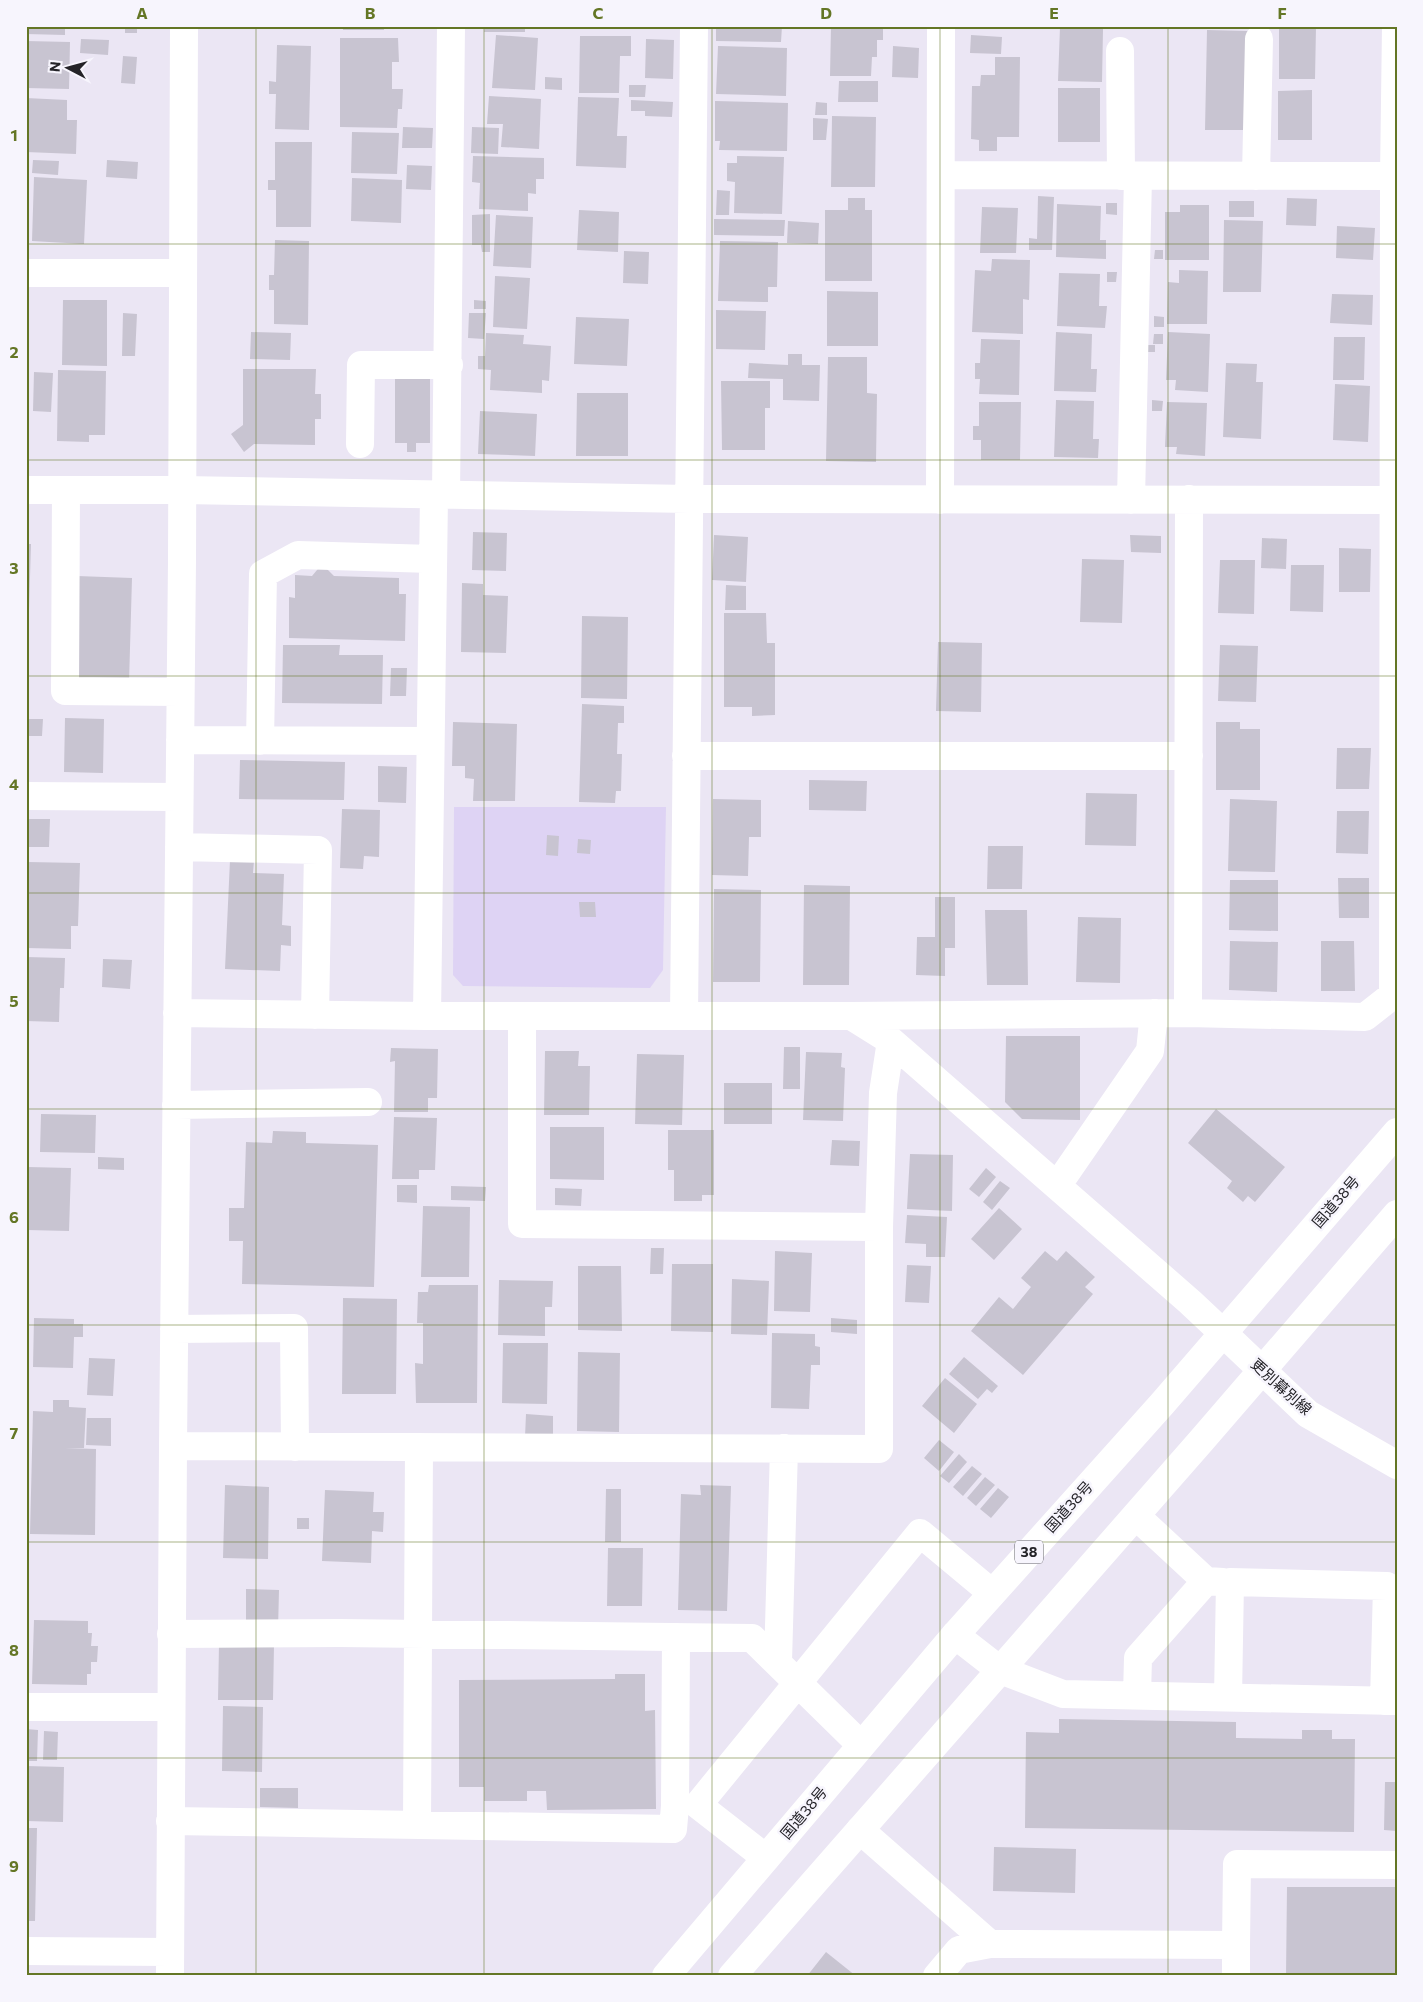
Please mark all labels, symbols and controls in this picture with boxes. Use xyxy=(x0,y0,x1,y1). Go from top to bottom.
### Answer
text: A xyxy=(136,3,148,22)
text: B xyxy=(365,3,376,22)
text: C xyxy=(593,3,604,22)
text: D xyxy=(820,3,832,22)
text: E xyxy=(1049,3,1059,22)
text: F xyxy=(1277,3,1287,22)
north arrow xyxy=(42,42,92,92)
text: N xyxy=(46,60,64,73)
text: 1 xyxy=(10,125,18,144)
text: 2 xyxy=(9,342,19,361)
text: 3 xyxy=(9,558,19,577)
text: 4 xyxy=(9,774,19,793)
text: 5 xyxy=(9,991,19,1010)
street label: 国道38号 xyxy=(1308,1172,1363,1231)
text: 6 xyxy=(9,1207,19,1226)
street label: 更別幕別線 xyxy=(1248,1354,1316,1418)
text: 7 xyxy=(10,1423,19,1442)
street label: 国道38号 xyxy=(1041,1477,1096,1536)
road number: 38 xyxy=(1015,1540,1043,1564)
text: 8 xyxy=(9,1640,19,1659)
street label: 国道38号 xyxy=(776,1783,830,1842)
text: 9 xyxy=(9,1856,19,1875)

